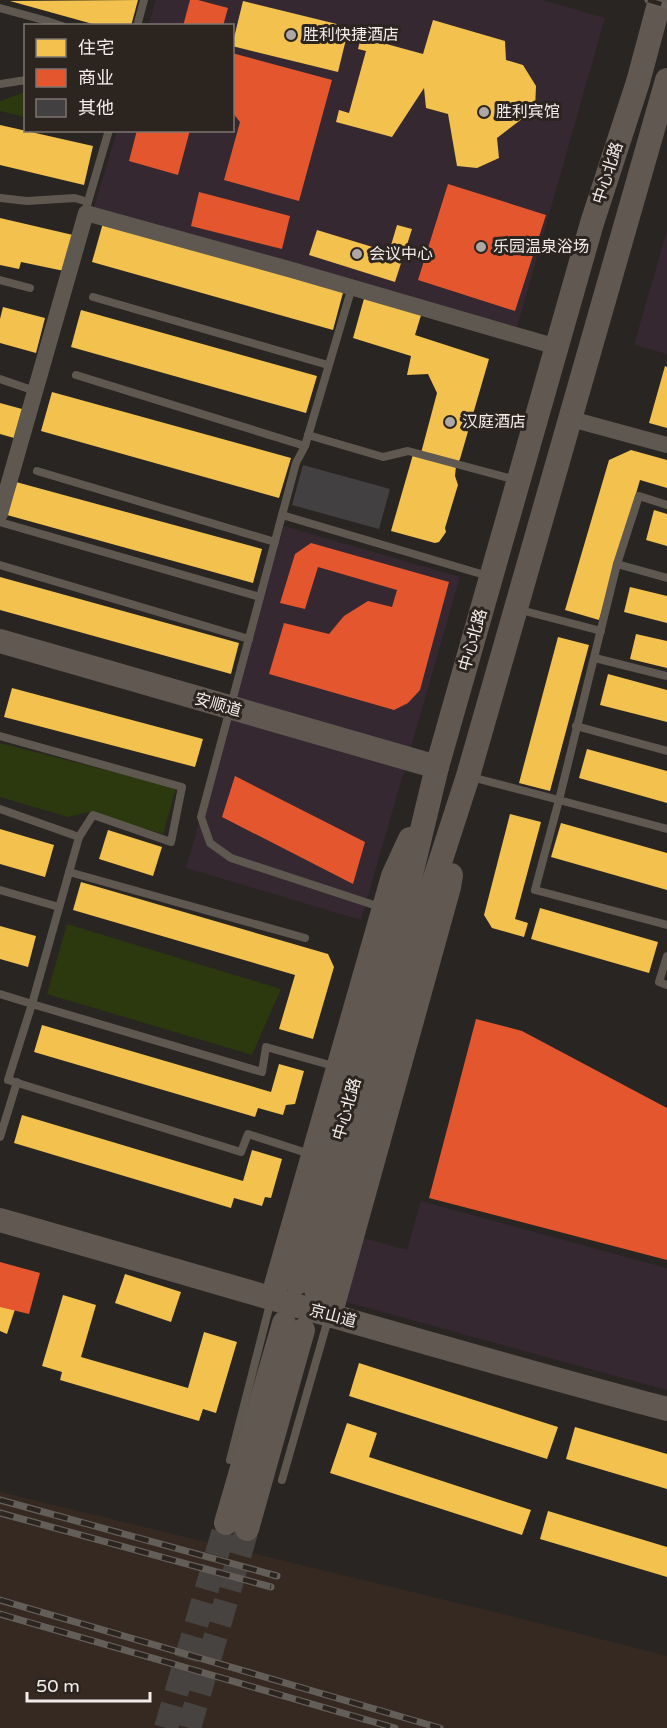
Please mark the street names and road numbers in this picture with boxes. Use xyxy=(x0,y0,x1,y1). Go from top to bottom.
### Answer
street label: 中心北路 xyxy=(589,139,627,207)
street label: 中心北路 xyxy=(455,606,491,674)
street label: 安顺道 xyxy=(192,689,244,721)
street label: 中心北路 xyxy=(329,1075,365,1143)
street label: 京山道 xyxy=(307,1300,359,1332)

